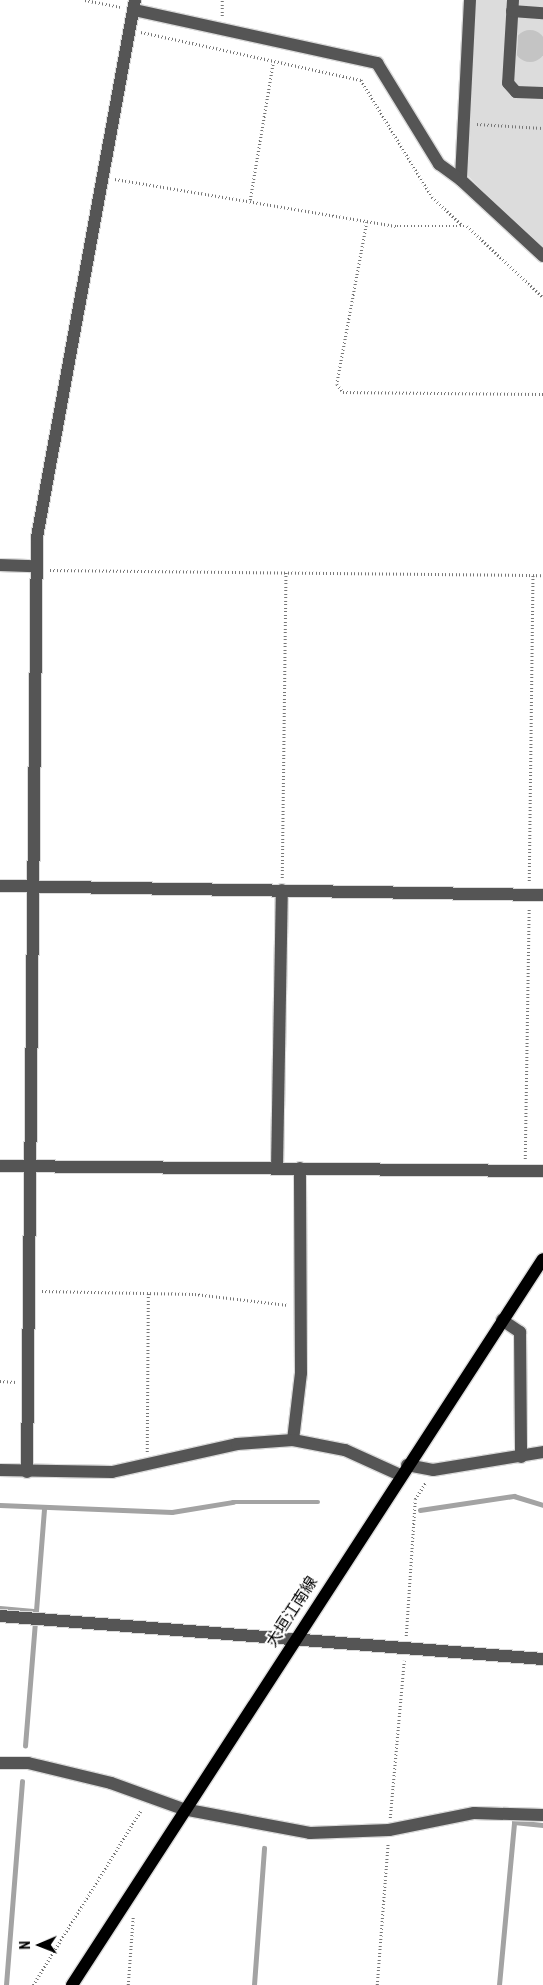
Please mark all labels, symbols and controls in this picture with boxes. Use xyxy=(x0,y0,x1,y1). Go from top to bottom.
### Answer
street label: 大垣江南線 xyxy=(262,1573,322,1651)
north arrow xyxy=(15,1920,65,1970)
text: N xyxy=(17,1941,33,1950)

